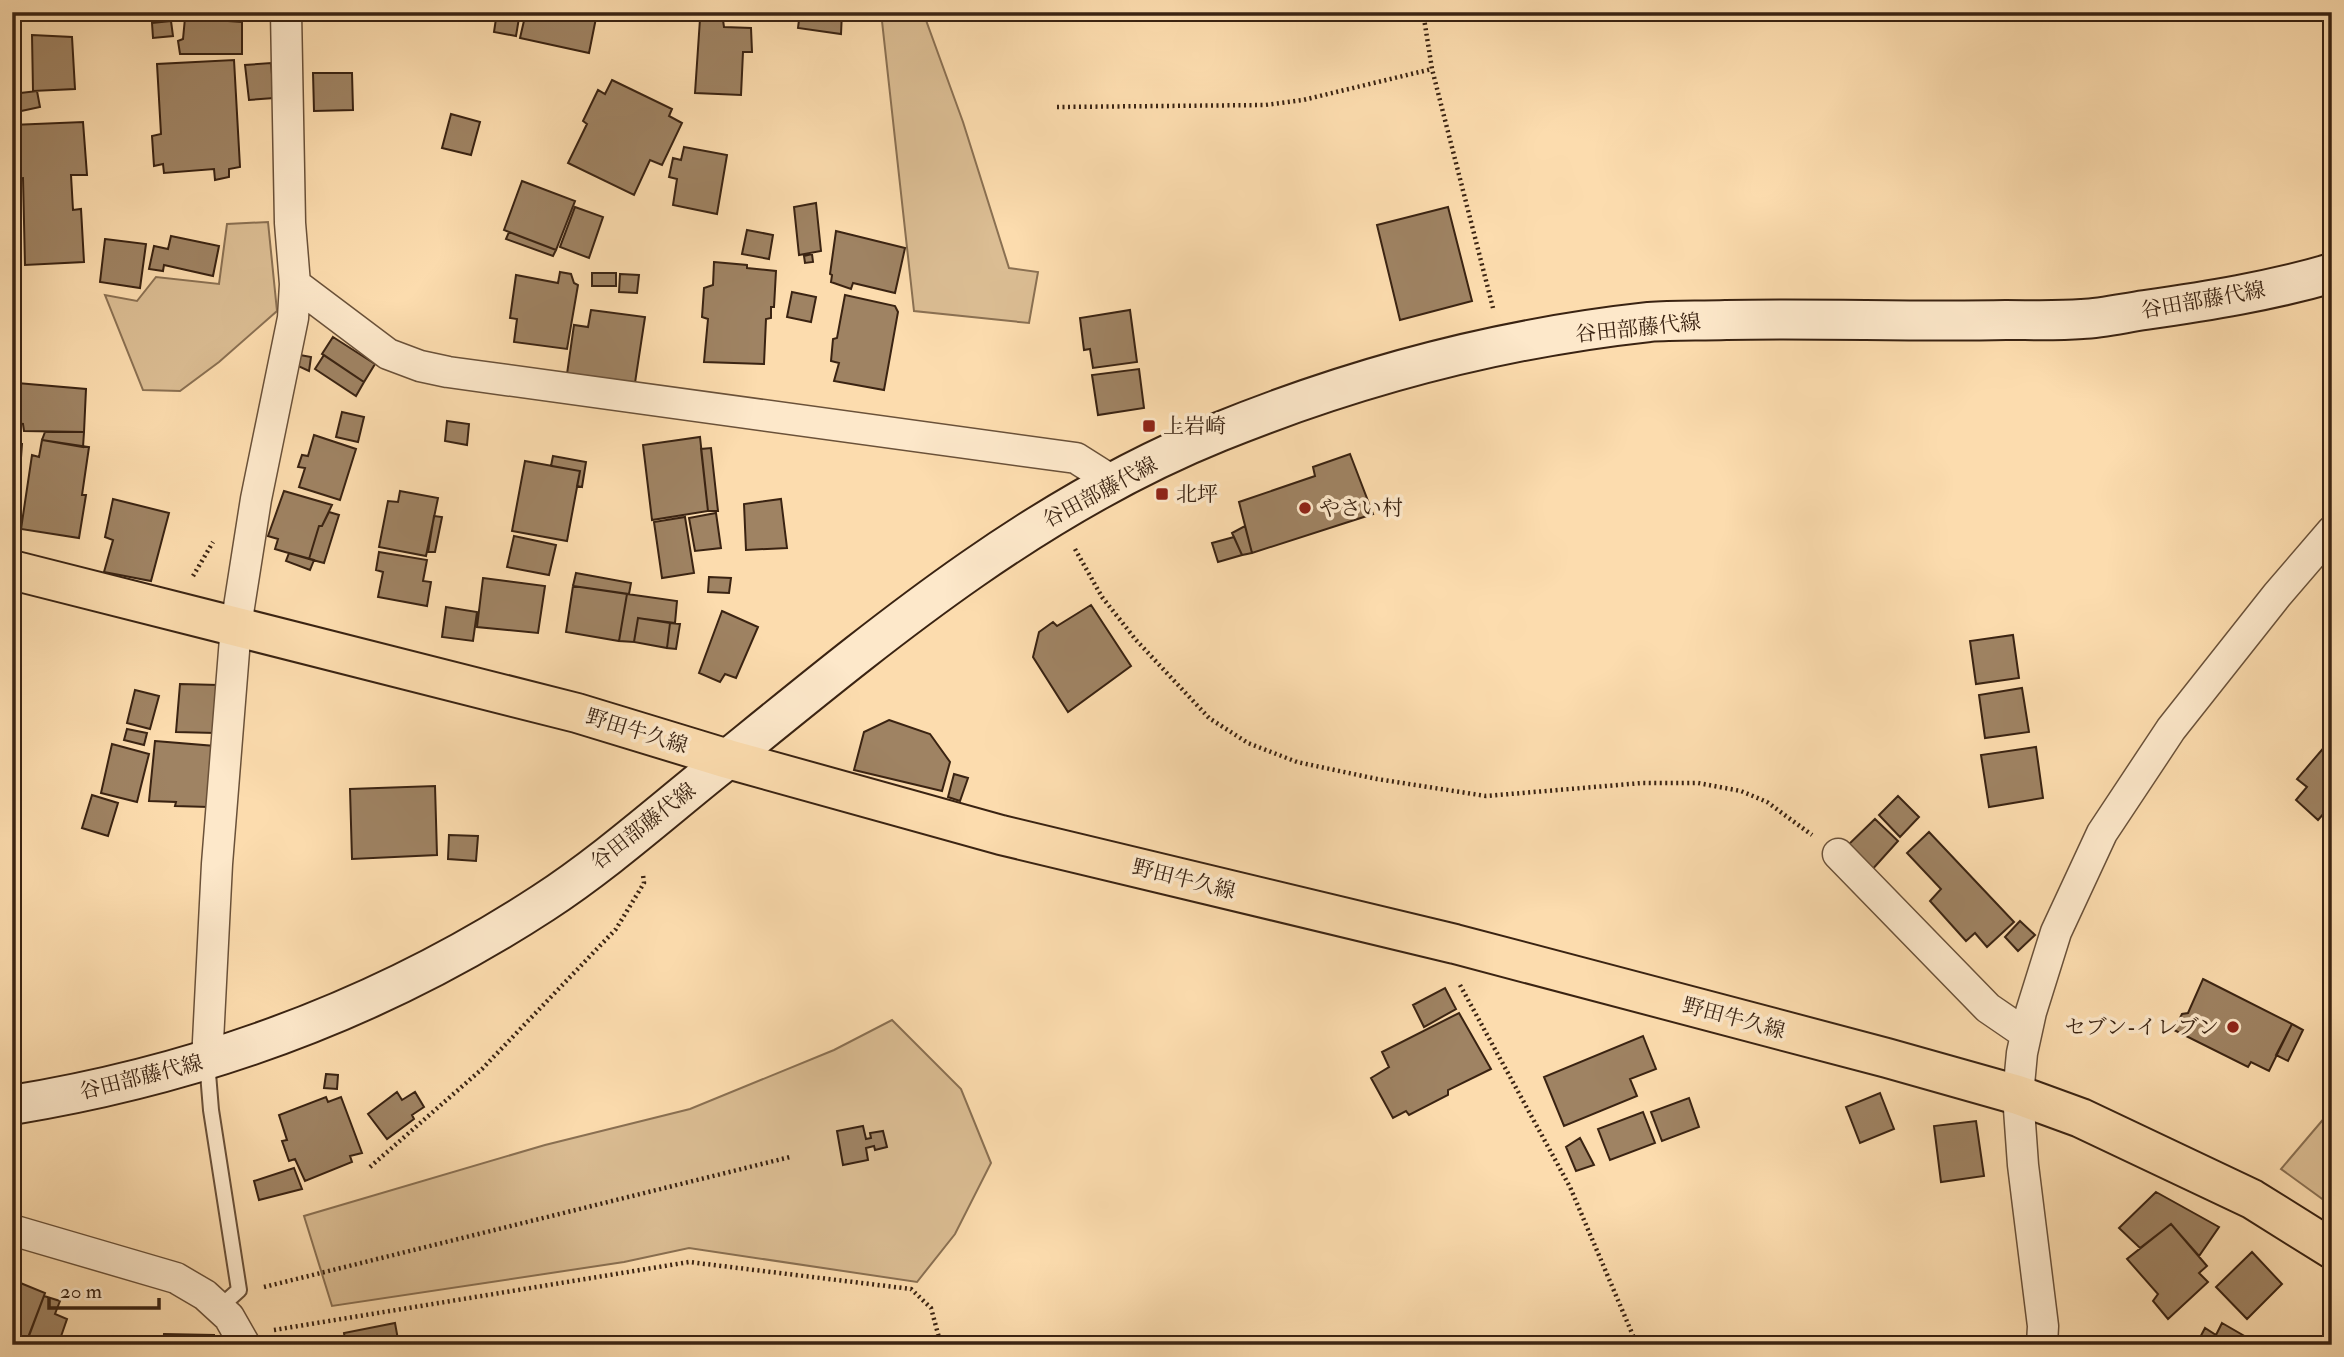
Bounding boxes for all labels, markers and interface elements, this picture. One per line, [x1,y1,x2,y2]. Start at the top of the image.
street label: 谷田部藤代線 [2139,276,2267,325]
street label: 谷田部藤代線 [1574,308,1702,349]
place label: 上岩崎 [1163,413,1226,440]
marker: 上岩崎 [1141,418,1157,434]
street label: 谷田部藤代線 [1038,451,1162,534]
place label: 北坪 [1176,481,1218,508]
marker: 北坪 [1154,486,1170,502]
place label: やさい村 [1319,495,1403,522]
marker: やさい村 [1297,500,1313,516]
street label: 野田牛久線 [583,703,691,760]
street label: 谷田部藤代線 [585,777,701,876]
street label: 野田牛久線 [1130,854,1238,905]
street label: 野田牛久線 [1680,992,1788,1045]
place label: セブン-イレブン [2065,1014,2219,1041]
marker: セブン-イレブン [2225,1019,2241,1035]
street label: 谷田部藤代線 [77,1049,206,1106]
scale bar [49,1266,159,1310]
text: 20 m [60,1278,102,1305]

